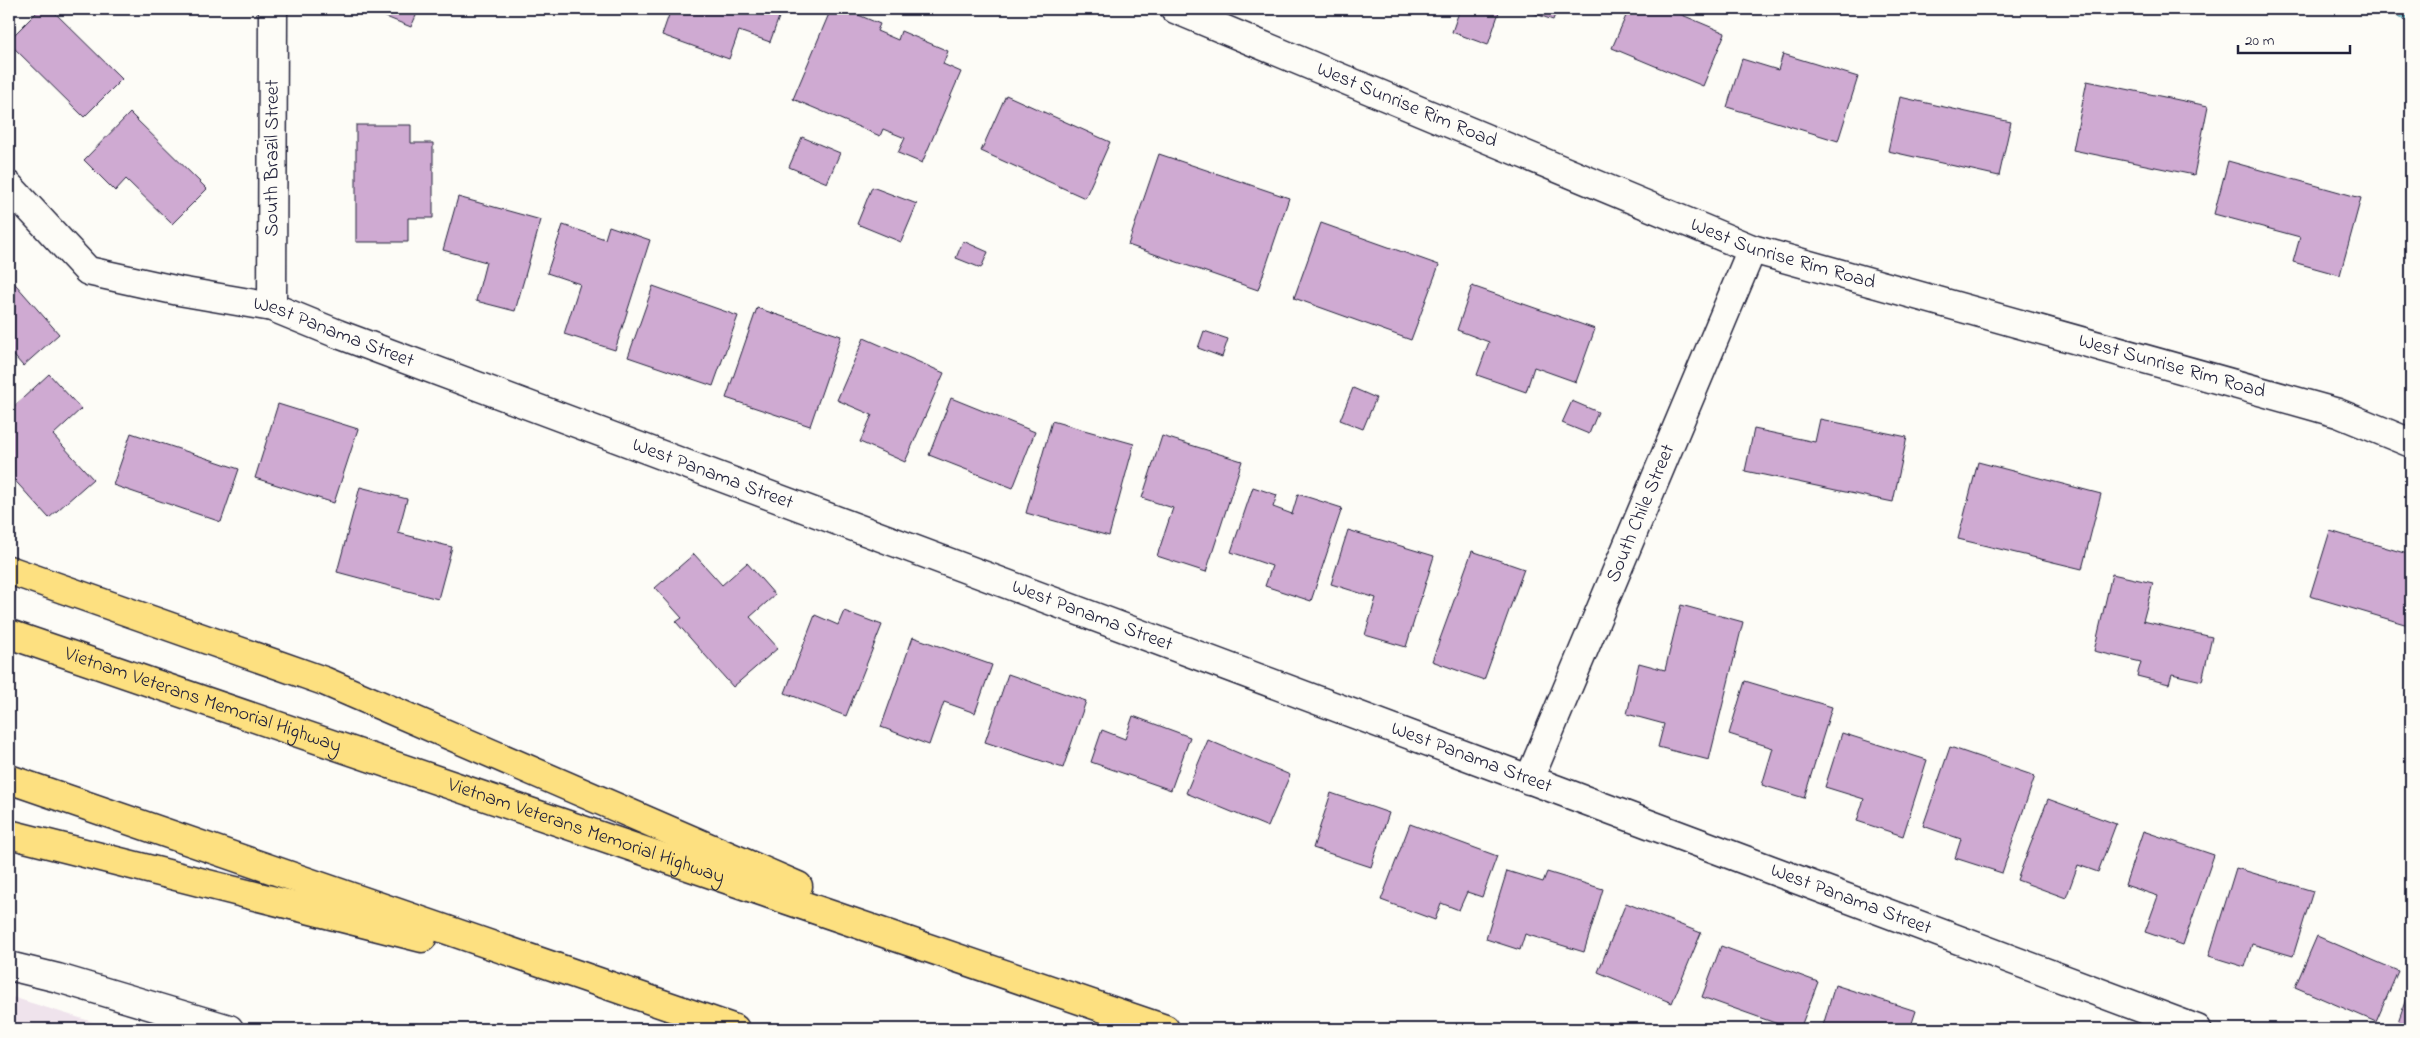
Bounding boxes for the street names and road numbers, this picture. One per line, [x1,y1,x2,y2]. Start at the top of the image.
street label: West Sunrise Rim Road [1312,55,1502,156]
street label: South Brazil Street [258,79,287,237]
street label: West Sunrise Rim Road [1686,210,1879,297]
street label: West Panama Street [251,290,418,376]
street label: West Sunrise Rim Road [2075,327,2269,407]
street label: West Panama Street [628,431,798,518]
street label: South Chile Street [1599,440,1683,587]
street label: West Panama Street [1007,573,1177,659]
street label: Vietnam Veterans Memorial Highway [60,639,345,761]
street label: West Panama Street [1387,714,1556,801]
street label: Vietnam Veterans Memorial Highway [443,770,729,892]
street label: West Panama Street [1766,856,1936,943]

